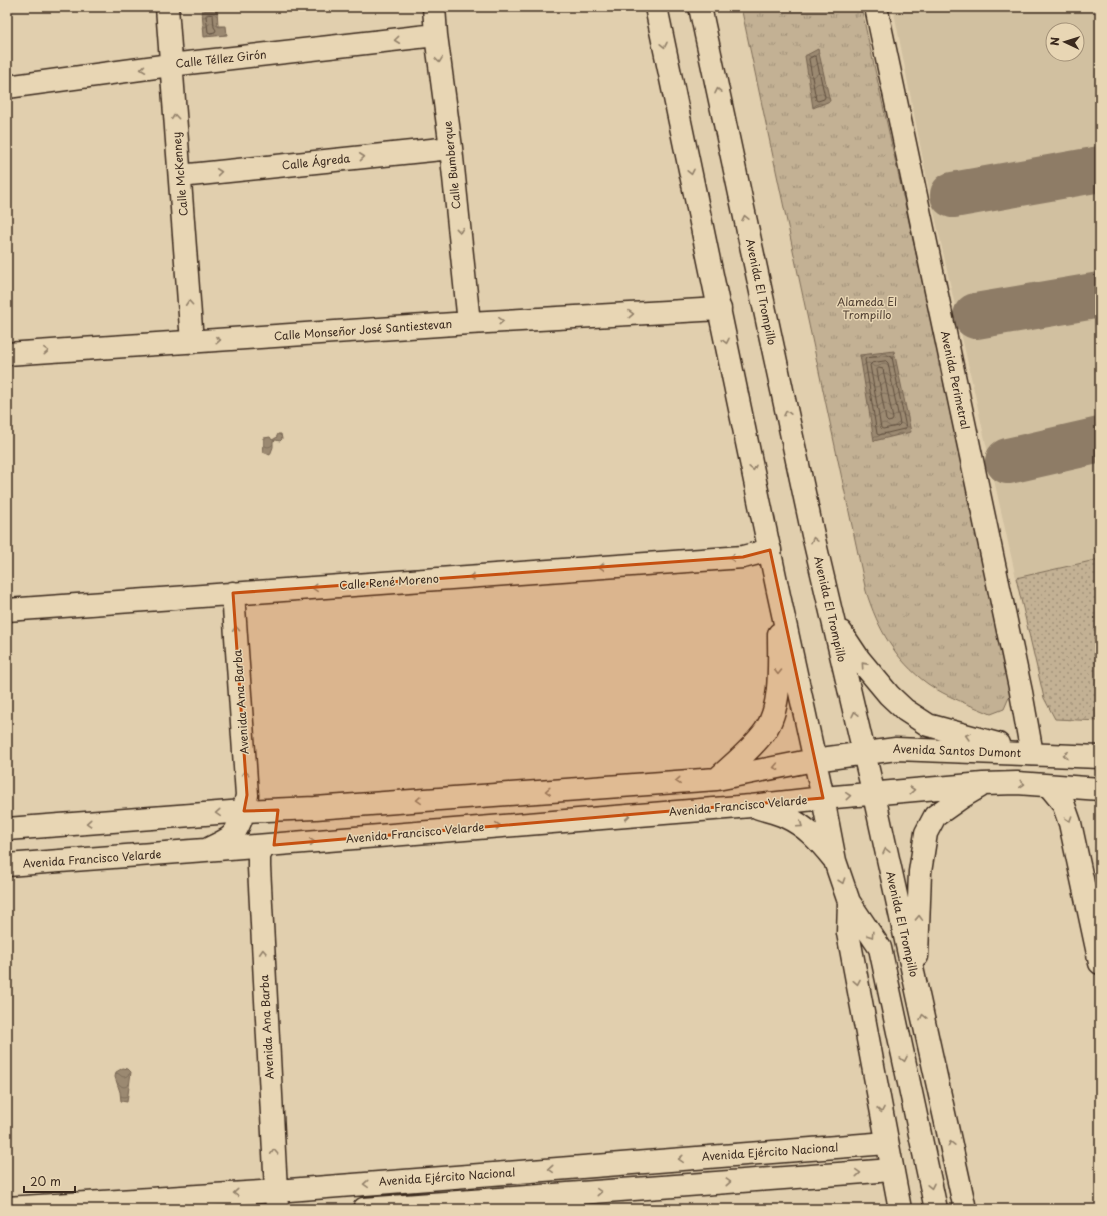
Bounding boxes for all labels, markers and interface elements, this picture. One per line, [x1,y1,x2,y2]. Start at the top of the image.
north arrow [1045,22,1085,62]
one-way arrow [394,35,400,44]
text: N [1046,36,1063,46]
one-way arrow [660,42,668,48]
street label: Calle Téllez Girón [175,45,267,72]
one-way arrow [434,57,443,63]
one-way arrow [140,64,146,73]
one-way arrow [715,87,723,94]
one-way arrow [171,114,180,120]
street label: Calle Bumberque [438,120,465,210]
street label: Calle McKenney [167,131,192,217]
street label: Calle Ágreda [281,149,351,174]
one-way arrow [359,153,365,162]
one-way arrow [216,167,222,176]
one-way arrow [686,169,694,176]
one-way arrow [742,215,750,221]
one-way arrow [455,227,464,233]
street label: Avenida El Trompillo [742,237,781,347]
park label: Alameda El Trompillo [837,293,897,323]
one-way arrow [184,300,193,306]
one-way arrow [628,309,634,318]
street label: Calle Monseñor José Santiestevan [273,315,453,344]
one-way arrow [498,316,504,325]
street label: Avenida Perimetral [937,329,974,431]
one-way arrow [215,335,221,344]
one-way arrow [722,338,730,344]
one-way arrow [43,347,49,356]
one-way arrow [783,410,791,416]
one-way arrow [748,465,756,471]
one-way arrow [810,537,819,544]
one-way arrow [729,554,735,563]
street label: Avenida El Trompillo [810,554,851,664]
one-way arrow [599,563,605,572]
street label: Calle René Moreno [339,570,439,593]
one-way arrow [469,572,475,581]
one-way arrow [312,583,318,592]
one-way arrow [231,626,240,632]
street label: Avenida Ana Barba [228,648,253,755]
one-way arrow [861,662,868,669]
one-way arrow [774,669,782,675]
one-way arrow [852,711,860,717]
one-way arrow [964,732,971,740]
street label: Avenida Santos Dumont [893,740,1022,761]
one-way arrow [1063,751,1069,760]
one-way arrow [773,762,779,771]
one-way arrow [241,769,250,776]
one-way arrow [675,777,681,786]
one-way arrow [1019,779,1025,788]
one-way arrow [545,786,551,795]
one-way arrow [909,786,915,795]
street label: Avenida Francisco Velarde [668,791,808,820]
one-way arrow [845,791,851,800]
one-way arrow [416,796,422,805]
one-way arrow [215,809,221,818]
one-way arrow [624,811,630,820]
one-way arrow [1064,816,1072,823]
one-way arrow [86,818,92,827]
street label: Avenida Francisco Velarde [345,818,485,847]
one-way arrow [795,820,802,827]
one-way arrow [495,822,501,831]
one-way arrow [309,837,315,846]
street label: Avenida Francisco Velarde [22,845,162,872]
one-way arrow [882,848,891,855]
street label: Avenida El Trompillo [882,869,923,979]
one-way arrow [837,878,846,885]
one-way arrow [914,915,923,921]
one-way arrow [866,930,873,937]
one-way arrow [259,949,267,955]
street label: Avenida Ana Barba [255,973,278,1080]
one-way arrow [852,979,860,985]
one-way arrow [920,1013,928,1020]
one-way arrow [899,1056,907,1062]
one-way arrow [876,1107,885,1113]
street label: Avenida Ejército Nacional [701,1138,839,1165]
one-way arrow [947,1140,956,1147]
one-way arrow [270,1149,278,1155]
one-way arrow [678,1155,684,1164]
street label: Avenida Ejército Nacional [378,1163,516,1190]
one-way arrow [548,1165,554,1174]
scale bar [24,1168,75,1194]
one-way arrow [855,1168,861,1177]
text: 20 m [30,1172,61,1190]
one-way arrow [725,1178,731,1187]
one-way arrow [363,1179,369,1188]
one-way arrow [927,1183,935,1189]
one-way arrow [596,1187,602,1196]
one-way arrow [233,1189,239,1198]

